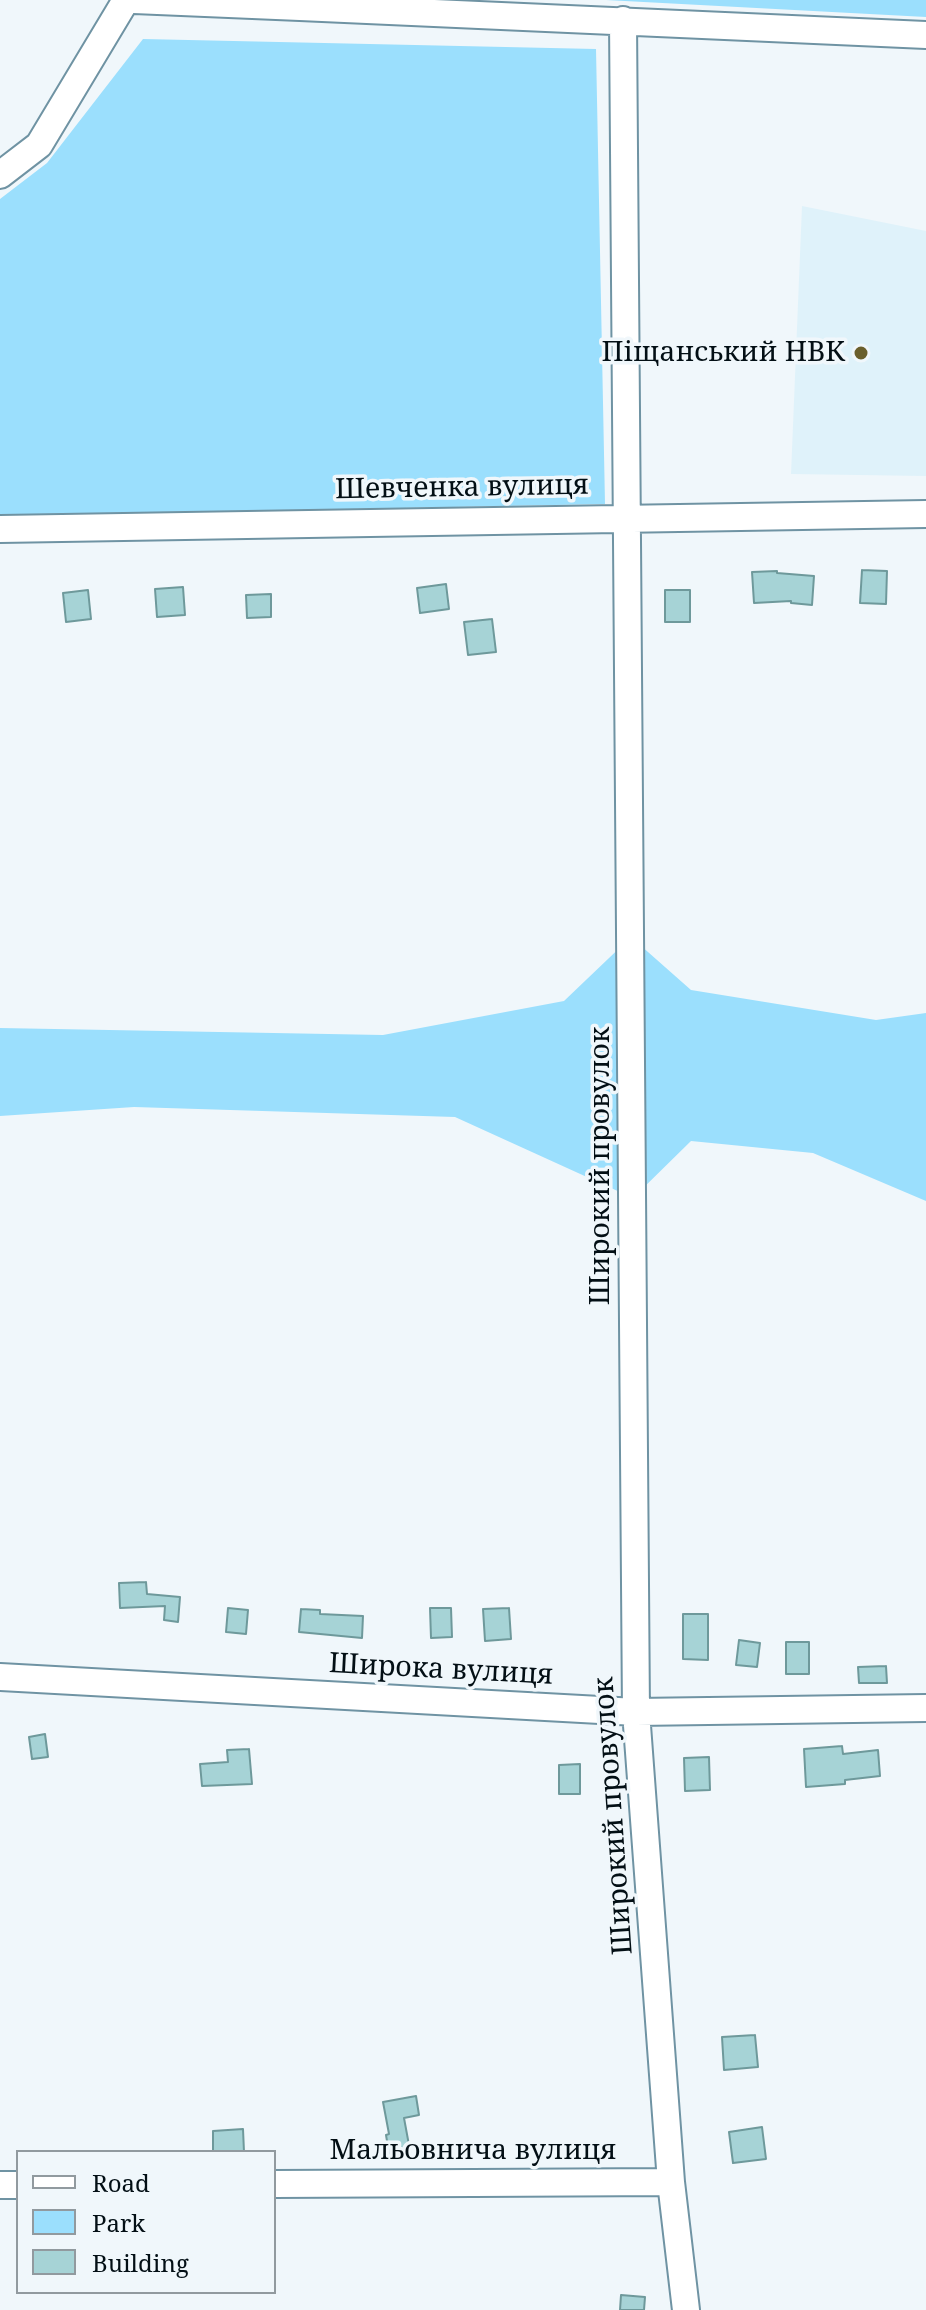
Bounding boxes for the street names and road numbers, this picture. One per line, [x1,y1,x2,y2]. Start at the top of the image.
street label: Шевченка вулиця [335,469,589,507]
street label: Широкий провулок [584,1027,618,1305]
street label: Широка вулиця [328,1647,554,1693]
street label: Широкий провулок [588,1676,640,1956]
street label: Мальовнича вулиця [329,2134,617,2168]

